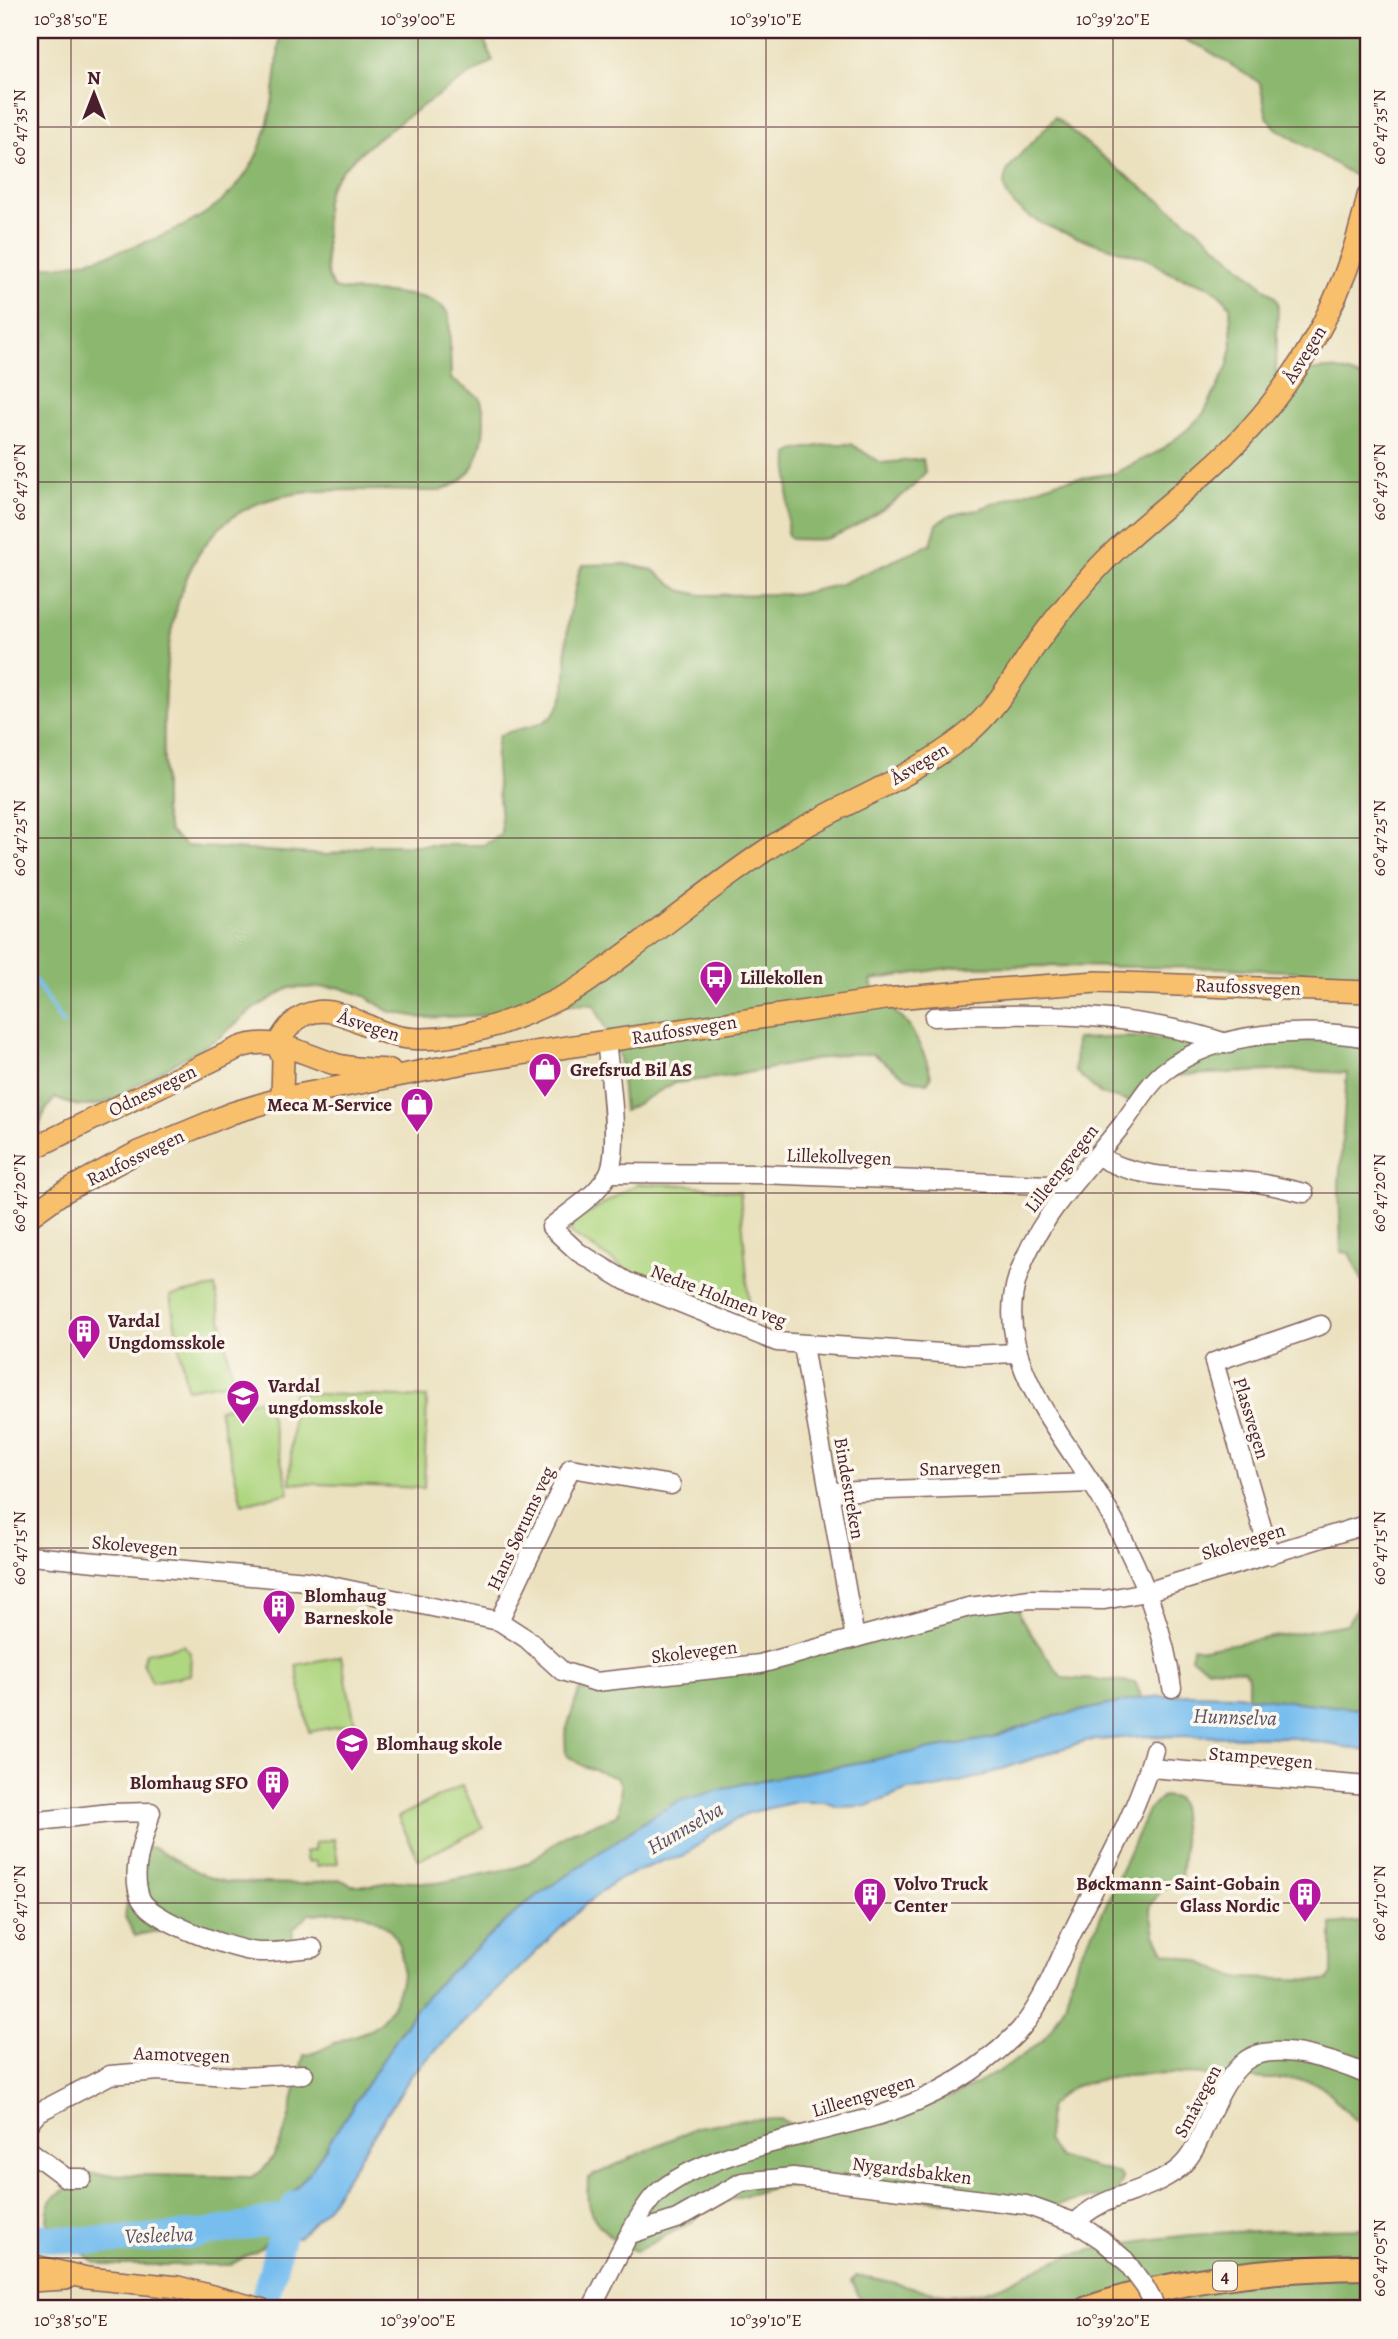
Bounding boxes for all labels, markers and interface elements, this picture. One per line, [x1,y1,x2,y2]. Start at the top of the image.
text: 10°38'50"E [34,7,108,31]
text: 10°39'00"E [380,7,456,31]
text: 10°39'10"E [730,7,802,31]
text: 10°39'20"E [1076,7,1150,31]
north arrow [60,60,130,130]
text: N [87,65,101,91]
text: 60°47'35"N [7,89,31,165]
text: 60°47'35"N [1367,89,1391,165]
street label: Åsvegen [1276,321,1333,389]
text: 60°47'30"N [7,443,31,521]
text: 60°47'30"N [1367,443,1391,521]
street label: Åsvegen [885,736,953,792]
text: 60°47'25"N [7,800,31,876]
text: 60°47'25"N [1367,800,1391,876]
bus stop icon: Lillekollen [697,958,735,1007]
place label: Lillekollen [740,965,823,991]
street label: Raufossvegen [1195,972,1301,1002]
street label: Åsvegen [333,1003,403,1048]
street label: Raufossvegen [630,1009,739,1051]
shop icon: Grefsrud Bil AS [526,1050,564,1099]
place label: Grefsrud Bil AS [570,1057,692,1083]
street label: Odnesvegen [104,1058,201,1123]
shop icon: Meca M-Service [398,1085,436,1134]
place label: Meca M-Service [267,1092,392,1118]
street label: Lilleengvegen [1019,1119,1105,1218]
street label: Raufossvegen [82,1123,189,1193]
street label: Lillekollvegen [786,1142,892,1172]
text: 60°47'20"N [7,1154,31,1232]
text: 60°47'20"N [1367,1154,1391,1232]
street label: Nedre Holmen veg [647,1258,791,1334]
place label: Vardal Ungdomsskole [107,1308,225,1356]
building icon: Vardal Ungdomsskole [65,1312,103,1361]
place label: Vardal ungdomsskole [267,1373,383,1421]
street label: Plassvegen [1226,1374,1276,1462]
school or university icon: Vardal ungdomsskole [224,1377,262,1426]
street label: Bindestreken [827,1435,871,1541]
street label: Snarvegen [919,1454,1001,1482]
street label: Hans Sørums veg [481,1462,561,1595]
text: 60°47'15"N [7,1511,31,1585]
text: 60°47'15"N [1367,1511,1391,1585]
street label: Skolevegen [1198,1517,1288,1567]
street label: Skolevegen [91,1529,179,1563]
place label: Blomhaug Barneskole [304,1583,393,1631]
building icon: Blomhaug Barneskole [260,1587,298,1636]
street label: Skolevegen [650,1634,739,1670]
water label: Hunnselva [1193,1702,1278,1732]
school or university icon: Blomhaug skole [333,1724,371,1773]
place label: Blomhaug skole [376,1731,503,1757]
street label: Stampevegen [1208,1740,1314,1775]
building icon: Blomhaug SFO [254,1763,292,1812]
place label: Blomhaug SFO [130,1770,248,1796]
water label: Hunnselva [642,1795,729,1861]
text: 60°47'10"N [7,1865,31,1941]
text: 60°47'10"N [1367,1865,1391,1941]
place label: Volvo Truck Center [893,1871,988,1919]
place label: Bøckmann - Saint-Gobain Glass Nordic [1076,1871,1280,1919]
building icon: Volvo Truck Center [851,1875,889,1924]
building icon: Bøckmann - Saint-Gobain Glass Nordic [1286,1875,1324,1924]
street label: Aamotvegen [132,2040,231,2070]
street label: Småvegen [1168,2060,1228,2142]
street label: Lilleengvegen [809,2068,918,2124]
street label: Nygardsbakken [851,2151,973,2191]
text: 60°47'05"N [1367,2219,1391,2297]
water label: Vesleelva [124,2220,194,2250]
road number: 4 [1213,2262,1237,2290]
text: 10°38'50"E [34,2308,108,2332]
text: 10°39'00"E [380,2308,456,2332]
text: 10°39'10"E [730,2308,802,2332]
text: 10°39'20"E [1076,2308,1150,2332]

